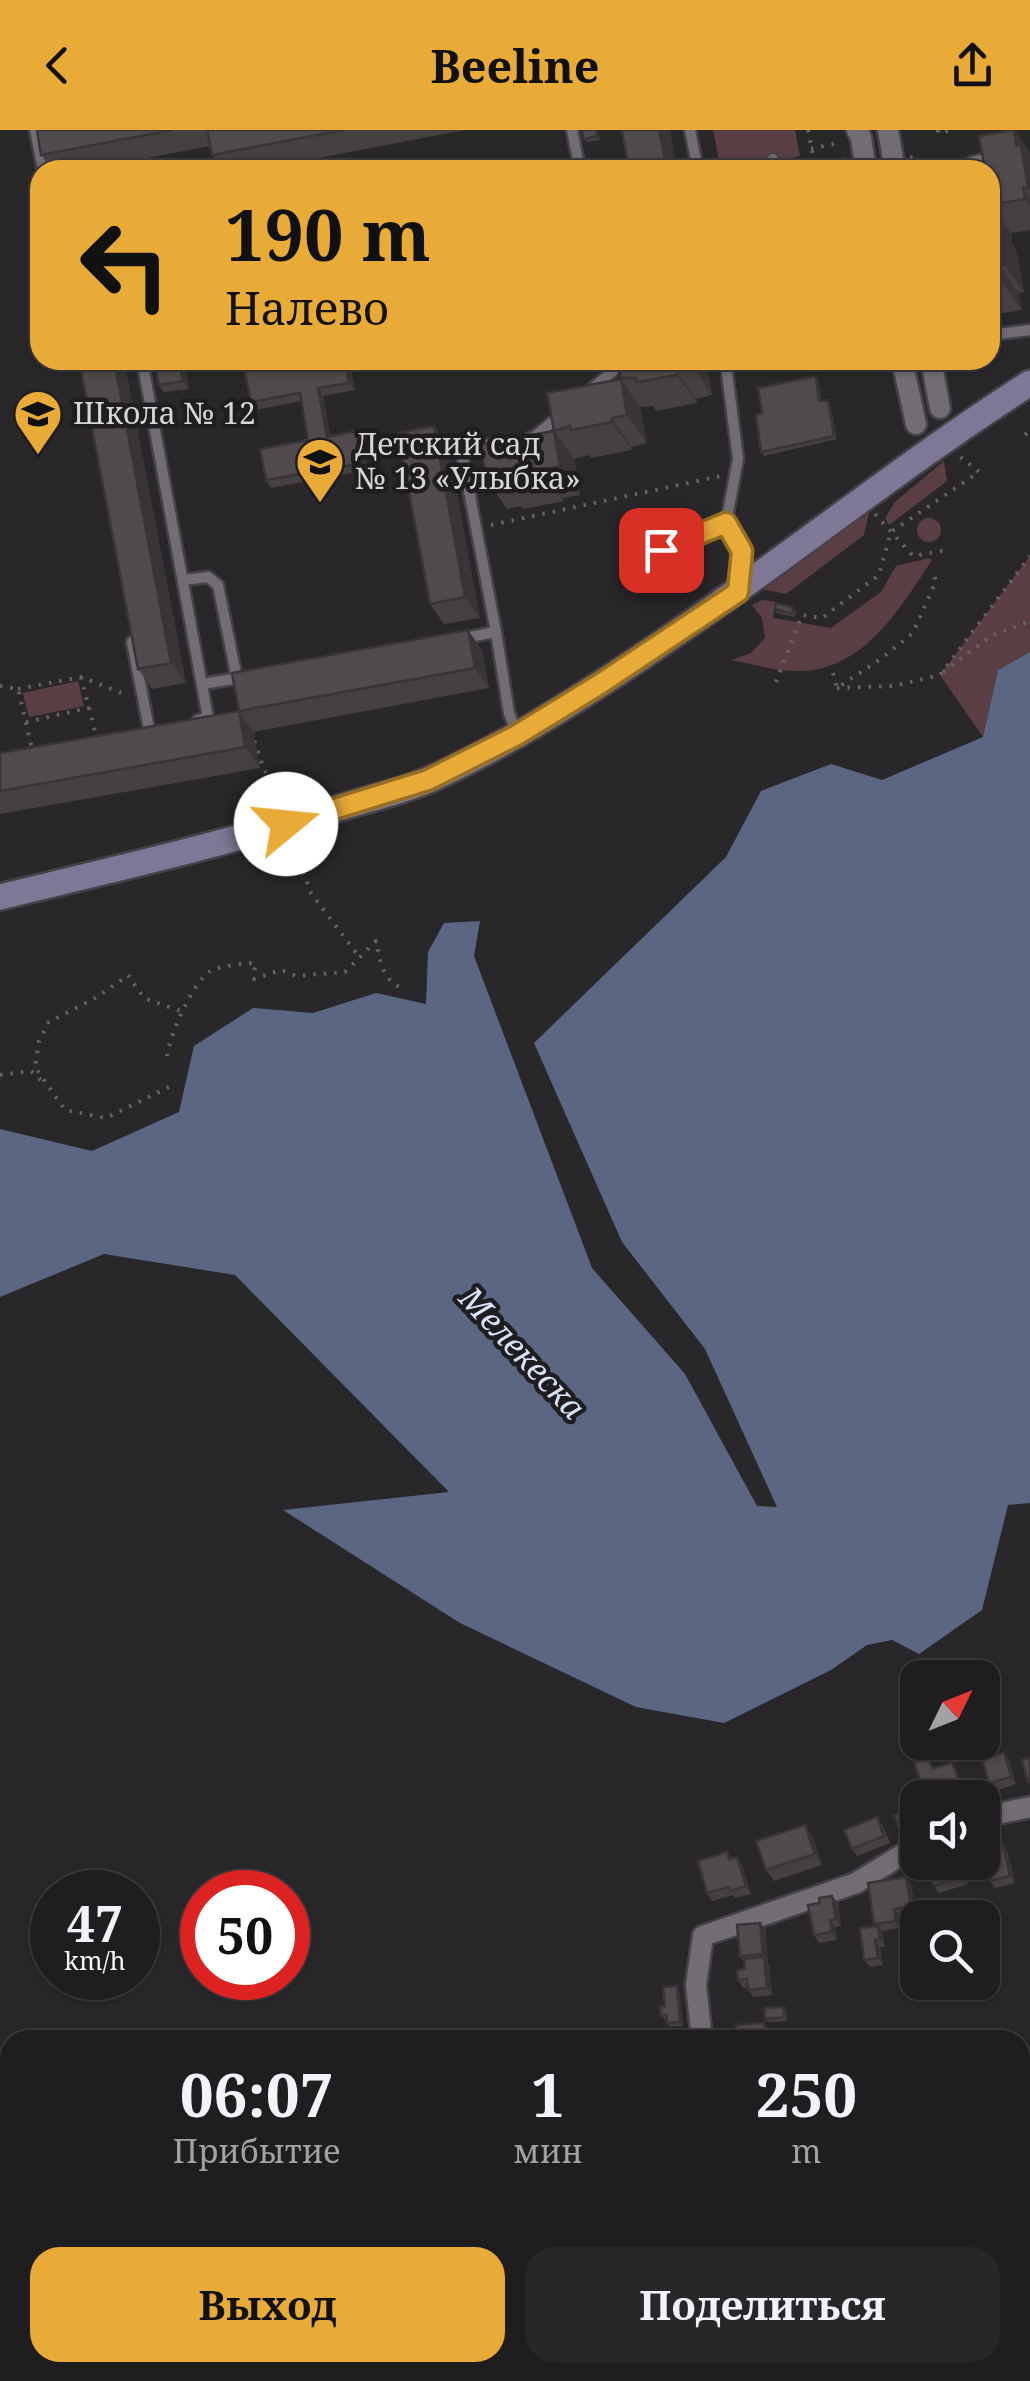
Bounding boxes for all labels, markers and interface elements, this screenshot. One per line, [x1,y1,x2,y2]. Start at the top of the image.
text: Beeline [430,35,600,96]
icon: back [30,38,85,93]
icon: share [945,38,1000,93]
text: 190 m [225,186,431,282]
icon: left [60,200,190,330]
text: Налево [225,277,389,338]
school or university icon: Школа № 12 [12,388,64,456]
place label: Школа № 12 [73,392,256,433]
place label: Детский сад № 13 «Улыбка» [355,423,581,498]
school or university icon: Детский сад № 13 «Улыбка» [294,436,346,504]
pin [619,508,704,593]
icon: arrive [634,523,689,578]
position arrow [234,772,338,876]
water label: Мелекеска [450,1276,595,1427]
north arrow [900,1660,1000,1760]
map controls [900,1660,1000,2000]
button: sound [900,1780,1000,1880]
speed limit sign: 50 [180,1870,310,2000]
text: 47 [67,1889,123,1957]
button: search [900,1900,1000,2000]
text: km/h [64,1943,126,1977]
text: 06:07 [180,2053,334,2135]
text: 1 [531,2053,565,2135]
text: 250 [756,2053,857,2135]
text: Прибытие [173,2129,341,2172]
text: мин [513,2129,583,2172]
text: m [791,2129,821,2172]
button: Выход [30,2247,505,2362]
button: Поделиться [525,2247,1000,2362]

